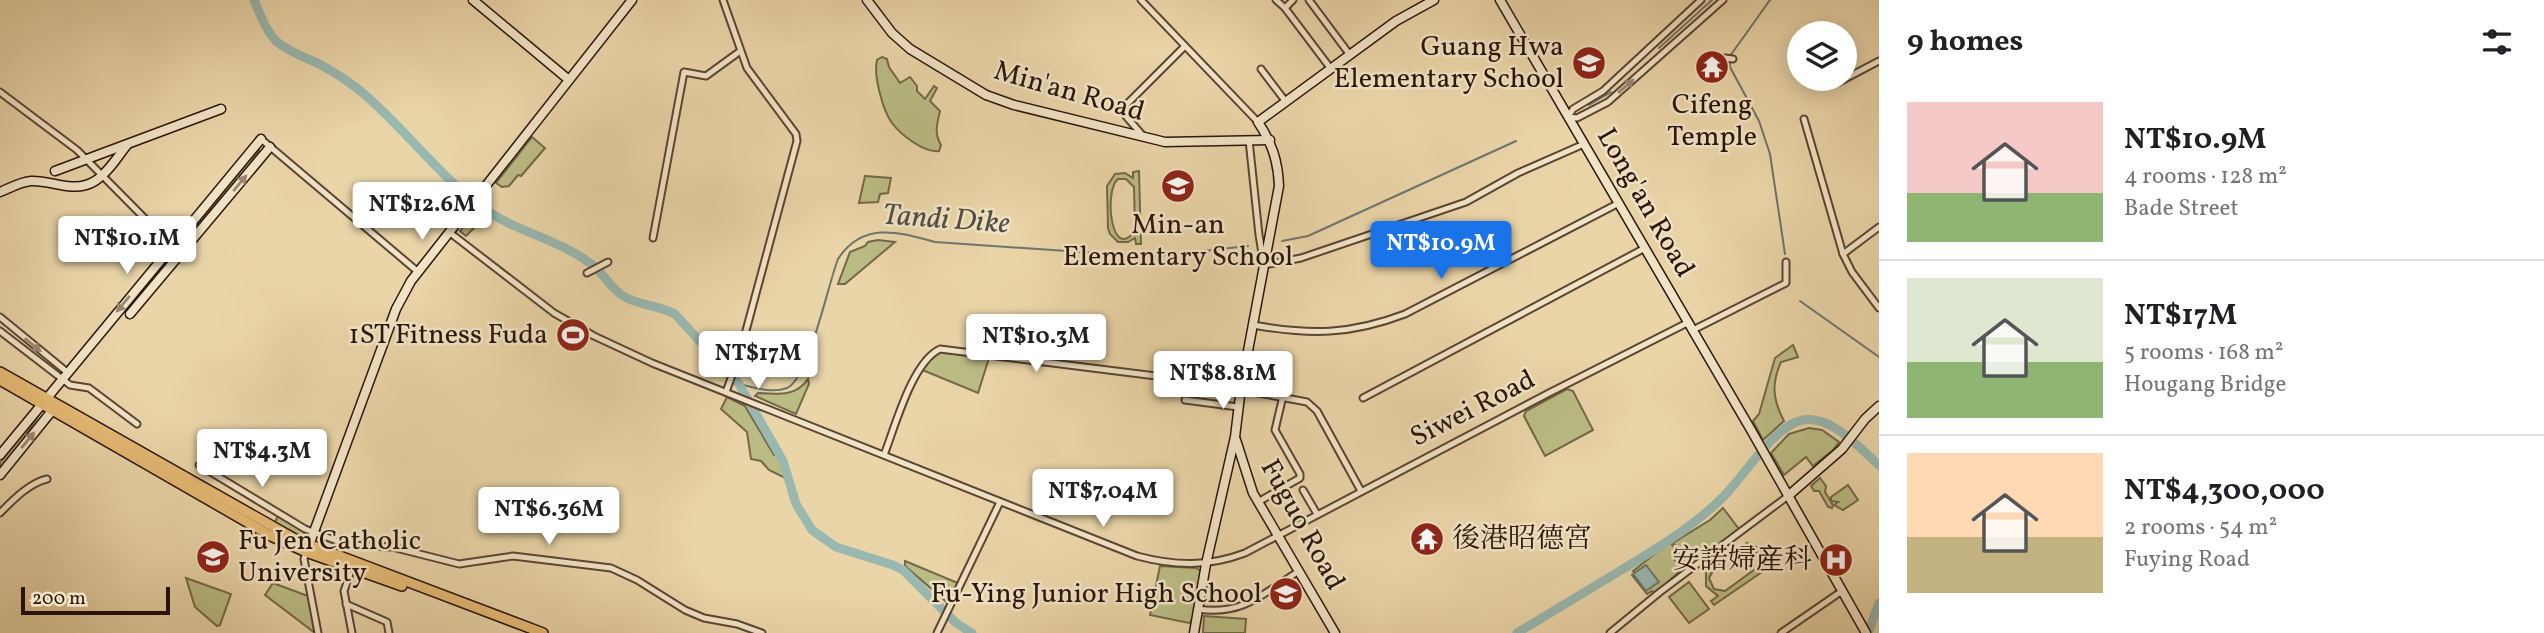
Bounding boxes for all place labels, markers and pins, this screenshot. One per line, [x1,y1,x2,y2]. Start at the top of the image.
place label: Guang Hwa Elementary School [1334,28,1564,99]
school or university icon: Guang Hwa Elementary School [1570,44,1608,82]
temple icon: Cifeng Temple [1693,48,1731,86]
place label: Cifeng Temple [1667,86,1757,157]
school or university icon: Min-an Elementary School [1159,167,1197,205]
pin: NT$12.6M [350,182,494,242]
place label: Min-an Elementary School [1063,206,1293,277]
pin: NT$10.1M [55,216,199,276]
pin: NT$10.9M [1369,222,1513,281]
pin: NT$10.3M [964,314,1108,374]
place label: 1ST Fitness Fuda [349,316,548,355]
sports icon: 1ST Fitness Fuda [554,316,592,354]
pin: NT$17M [701,332,815,391]
pin: NT$8.81M [1151,352,1295,411]
pin: NT$4.3M [197,430,327,489]
pin: NT$7.04M [1031,470,1175,529]
pin: NT$6.36M [477,488,621,547]
temple icon: 後港昭德宮 [1408,520,1446,558]
place label: 後港昭德宮 [1452,520,1592,559]
place label: Fu Jen Catholic University [238,522,421,593]
school or university icon: Fu Jen Catholic University [194,538,232,576]
place label: 安諾婦産科 [1672,541,1812,580]
hospital icon: 安諾婦産科 [1817,541,1855,579]
place label: Fu-Ying Junior High School [931,575,1262,614]
school or university icon: Fu-Ying Junior High School [1267,575,1305,613]

